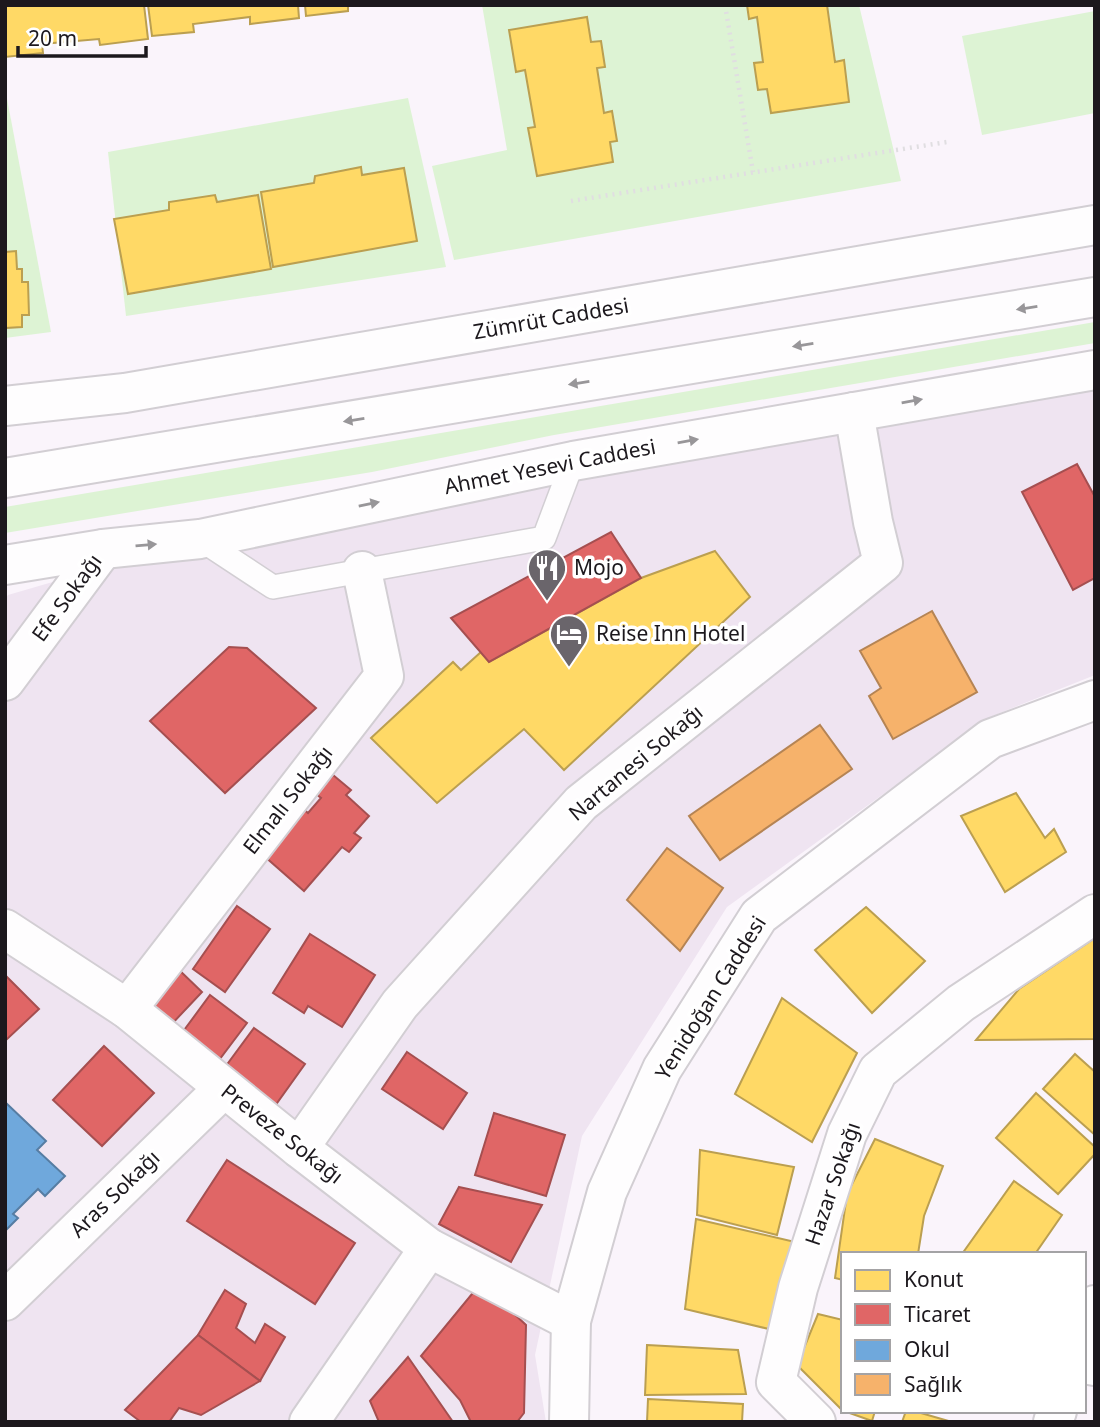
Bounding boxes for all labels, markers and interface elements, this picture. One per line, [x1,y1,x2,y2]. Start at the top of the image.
scale bar [18,14,145,58]
text: 20 m [28,24,77,52]
street label: Zümrüt Caddesi [471,291,631,345]
one-way arrow [1016,303,1038,314]
one-way arrow [792,340,814,351]
one-way arrow [568,378,590,389]
one-way arrow [901,396,923,407]
one-way arrow [343,415,365,426]
street label: Ahmet Yesevi Caddesi [442,432,658,500]
one-way arrow [677,435,699,446]
one-way arrow [358,498,380,509]
one-way arrow [135,539,157,550]
restaurant icon: Mojo [526,547,568,602]
street label: Efe Sokağı [25,548,107,647]
place label: Mojo [574,553,624,581]
hotel icon: Reise Inn Hotel [548,613,590,668]
place label: Reise Inn Hotel [596,619,745,647]
street label: Nartanesi Sokağı [562,698,708,827]
street label: Elmalı Sokağı [236,739,338,859]
street label: Yenidoğan Caddesi [648,910,772,1085]
street label: Preveze Sokağı [216,1077,349,1190]
street label: Hazar Sokağı [798,1118,866,1249]
street label: Aras Sokağı [63,1143,165,1243]
legend [841,1252,1086,1413]
text: Konut [904,1265,964,1293]
text: Ticaret [904,1300,971,1328]
text: Okul [904,1335,950,1363]
text: Sağlık [904,1370,963,1398]

